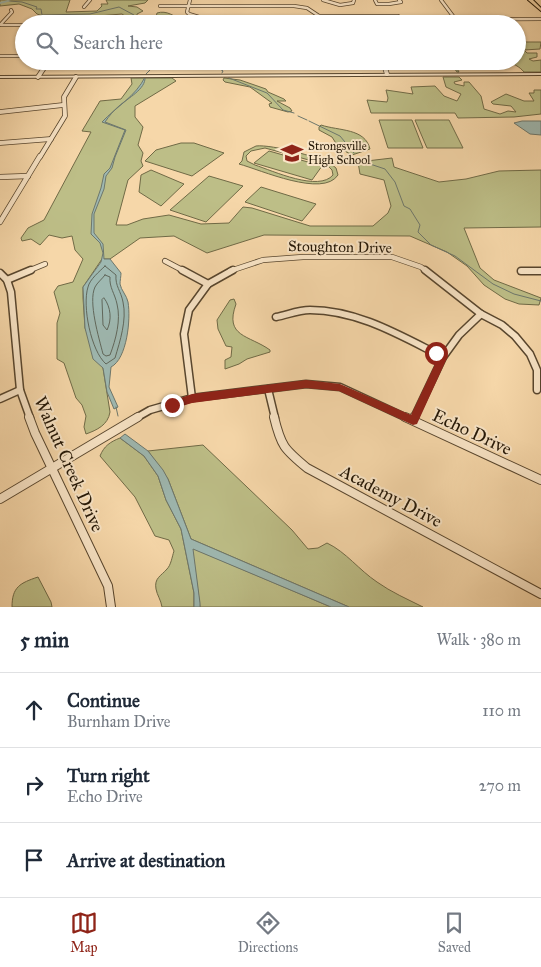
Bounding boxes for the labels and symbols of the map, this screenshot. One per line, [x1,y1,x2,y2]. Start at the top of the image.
place label: Strongsville High School [308,139,371,168]
school or university icon: Strongsville High School [279,140,305,166]
street label: Stoughton Drive [288,237,392,257]
route start [425,342,448,365]
street label: Walnut Creek Drive [29,393,109,535]
route end [161,394,184,417]
street label: Echo Drive [429,404,515,460]
street label: Academy Drive [335,459,446,532]

